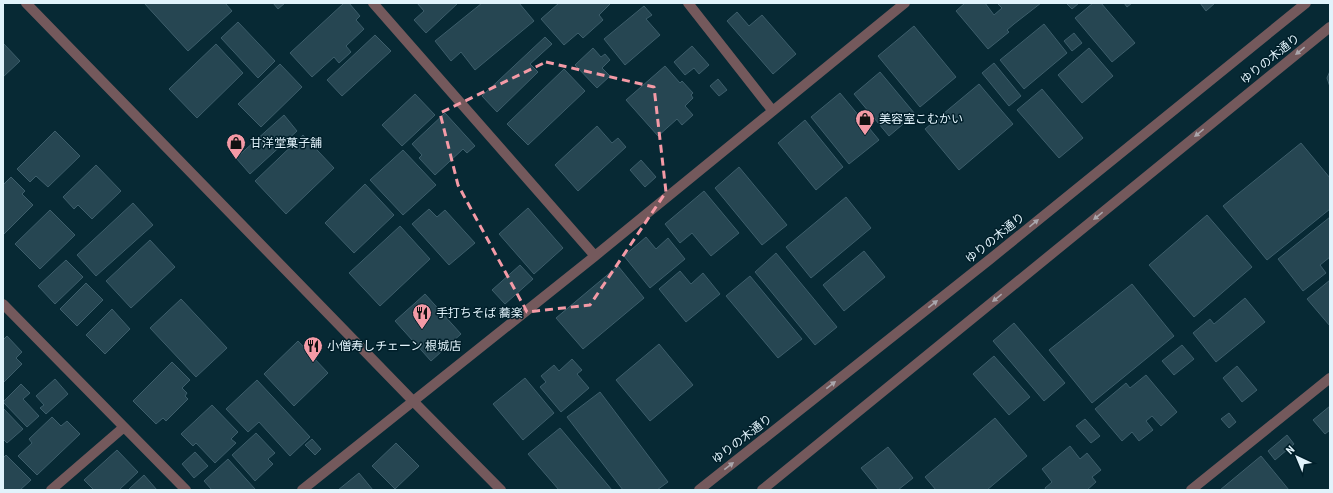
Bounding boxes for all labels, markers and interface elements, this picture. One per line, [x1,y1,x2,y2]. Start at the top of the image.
street label: ゆりの木通り [1238,31,1302,87]
one-way arrow [1294,47,1305,56]
shop icon: 美容室こむかい [854,108,876,136]
place label: 美容室こむかい [879,112,963,126]
one-way arrow [1194,129,1204,138]
shop icon: 甘洋堂菓子舗 [225,132,247,160]
place label: 甘洋堂菓子舗 [250,136,322,150]
street label: ゆりの木通り [963,210,1027,266]
one-way arrow [1093,211,1104,220]
one-way arrow [1029,219,1040,227]
one-way arrow [992,293,1003,302]
one-way arrow [927,300,938,309]
restaurant icon: 手打ちそば 蕎楽 [411,302,433,330]
place label: 手打ちそば 蕎楽 [436,306,523,320]
restaurant icon: 小僧寿しチェーン 根城店 [302,335,324,363]
place label: 小僧寿しチェーン 根城店 [327,339,461,353]
one-way arrow [825,381,836,389]
street label: ゆりの木通り [709,411,775,467]
north arrow [1277,437,1317,477]
text: N [1283,443,1298,457]
one-way arrow [724,461,735,470]

